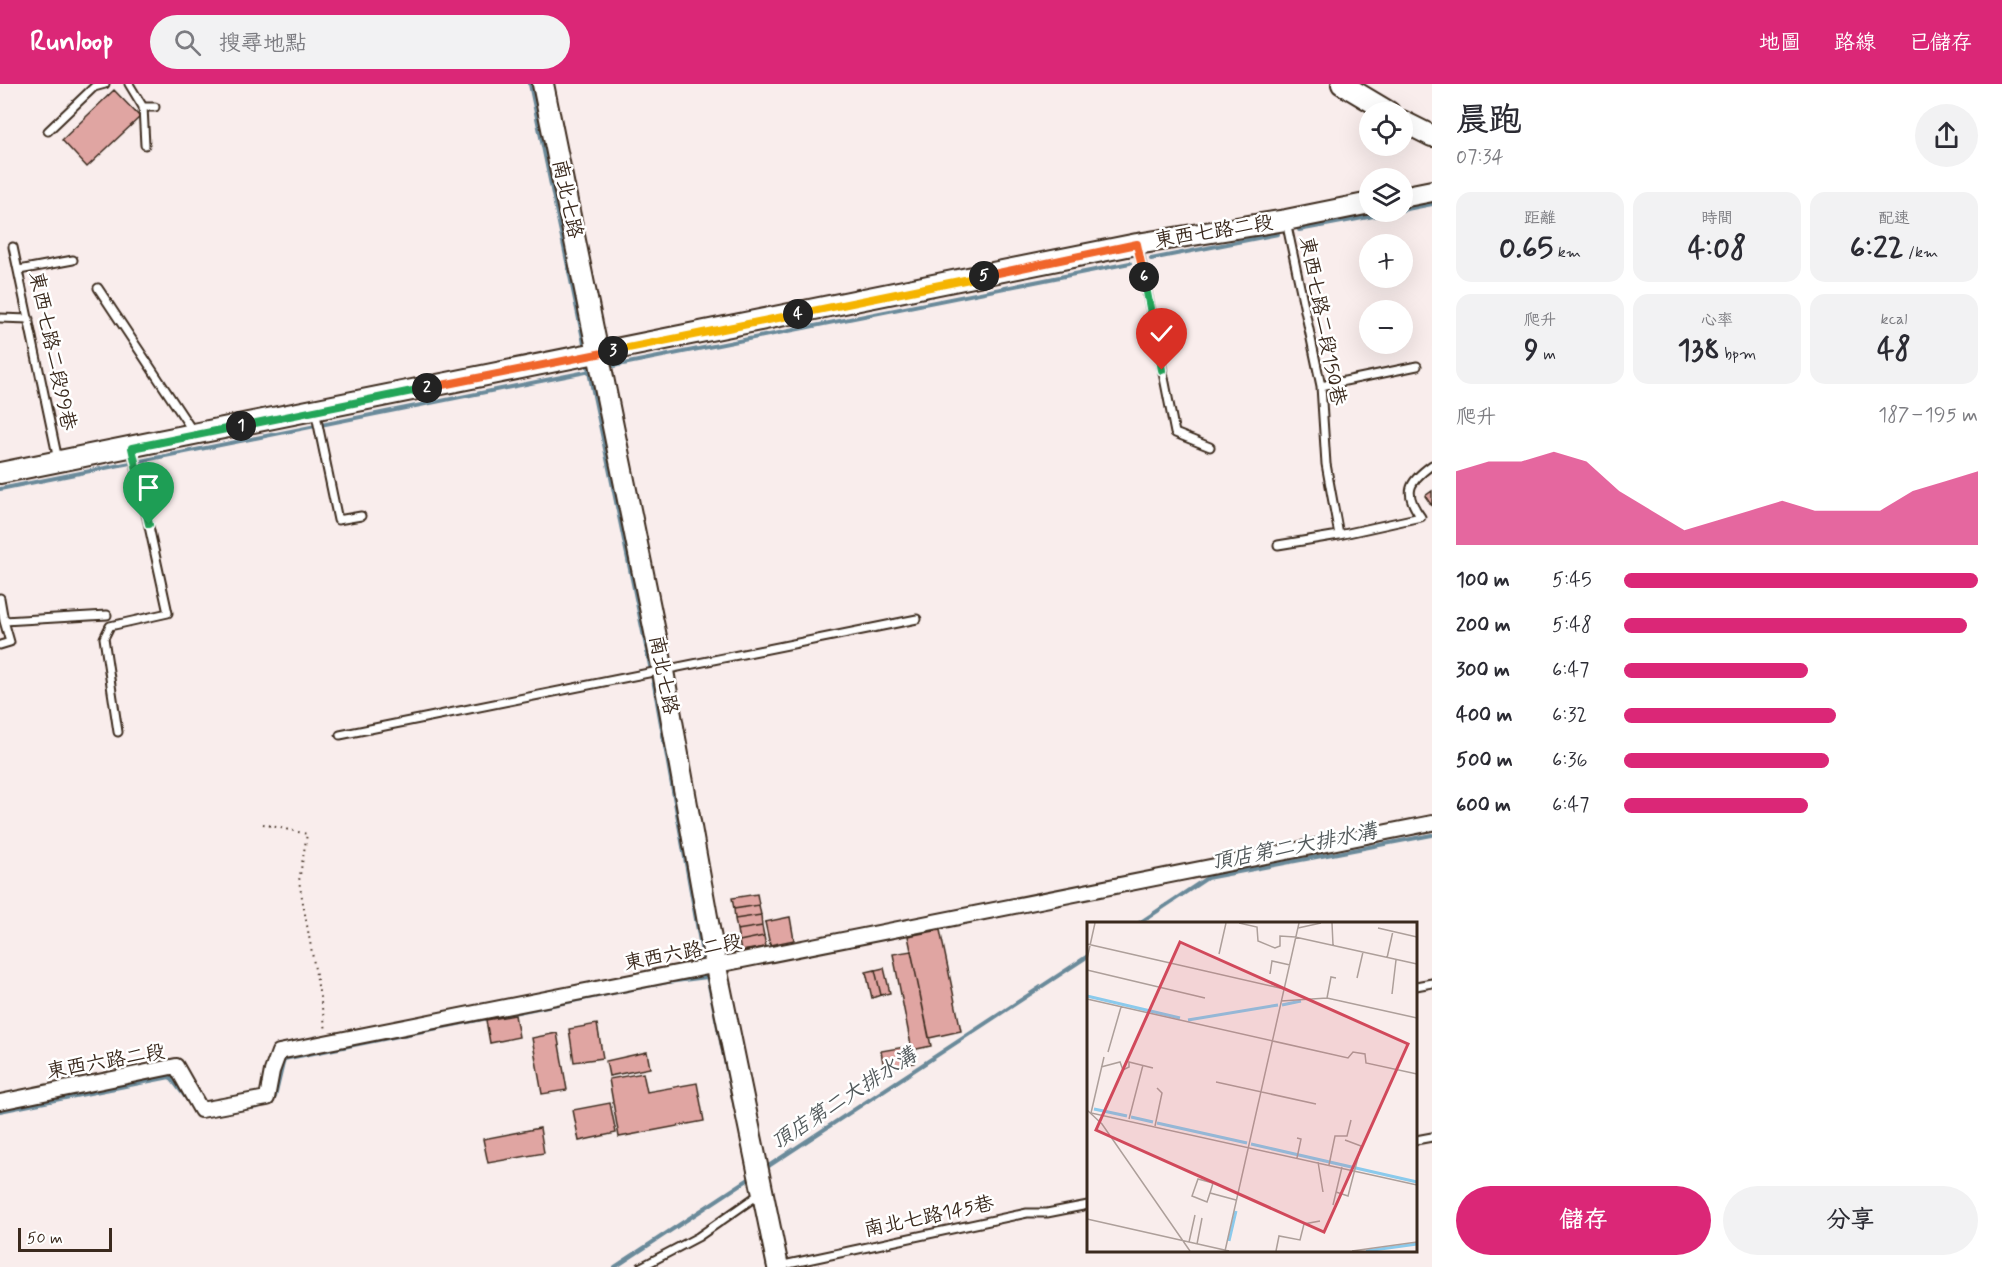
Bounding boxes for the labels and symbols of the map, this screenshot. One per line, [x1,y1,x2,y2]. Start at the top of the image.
street label: 南北七路 [545,157,589,242]
street label: 東西七路二段 [1153,209,1275,255]
street label: 東西七路二段150巷 [1292,234,1352,409]
pin: 5 [969,261,999,291]
pin: 6 [1129,262,1159,292]
street label: 東西七路二段99巷 [22,269,82,434]
pin: 4 [783,299,813,329]
pin [1136,308,1187,370]
pin: 3 [598,336,628,366]
pin: 2 [412,373,442,403]
pin: 1 [226,411,256,441]
pin [123,462,174,524]
street label: 南北七路 [642,633,684,718]
water label: 頂店第二大排水溝 [1209,817,1381,877]
inset map [1087,922,1417,1252]
street label: 東西六路二段 [622,928,744,978]
street label: 東西六路二段 [45,1038,167,1086]
water label: 頂店第二大排水溝 [766,1040,924,1156]
street label: 南北七路145巷 [862,1190,997,1244]
scale bar [18,1225,112,1252]

